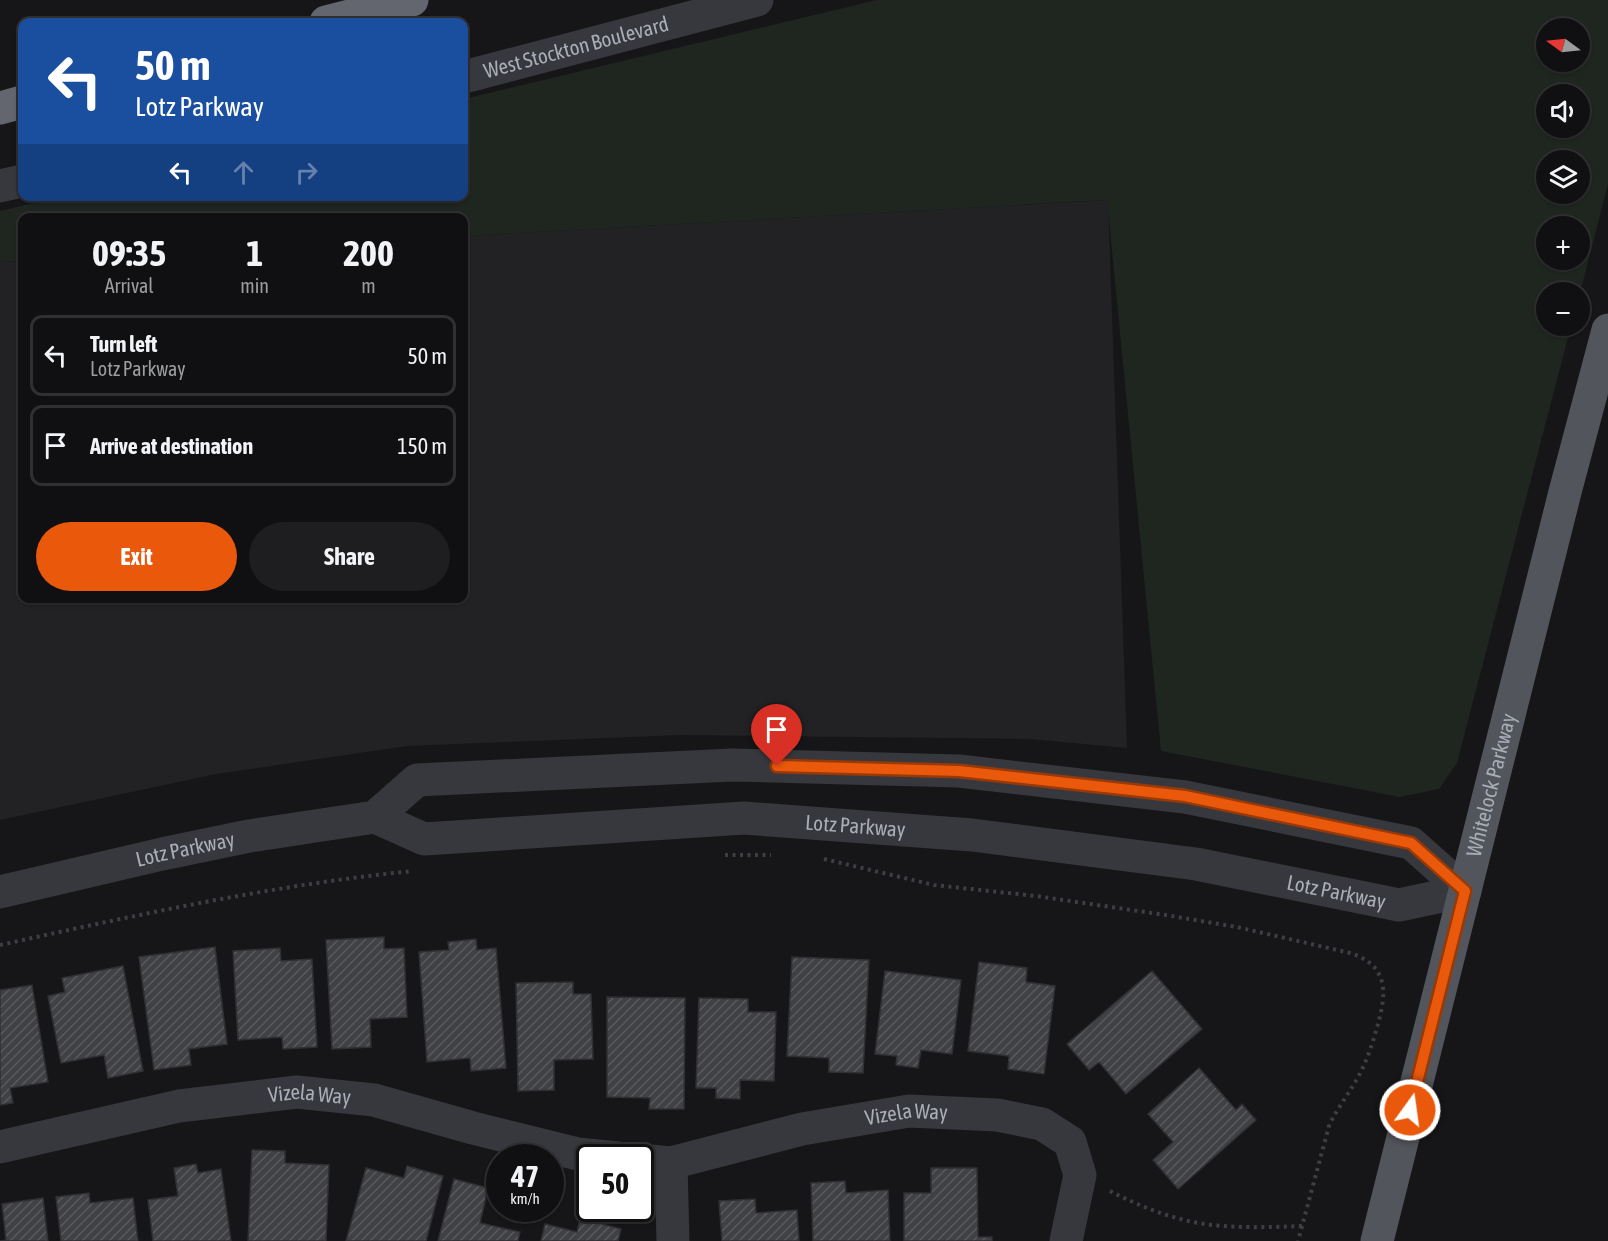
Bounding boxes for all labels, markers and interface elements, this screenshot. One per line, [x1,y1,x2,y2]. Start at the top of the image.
street label: West Stockton Boulevard [481,11,671,82]
north arrow [1536,18,1590,72]
map controls [1536,18,1590,336]
text: 50 m [135,41,210,89]
icon: left [36,42,114,120]
button: sound [1536,84,1590,138]
text: Lotz Parkway [135,91,264,122]
button: layers [1536,150,1590,204]
icon: left [164,156,197,189]
icon: ahead [227,156,260,189]
icon: right [290,156,323,189]
button: + [1536,216,1590,270]
text: 09:35 [92,232,166,274]
text: 1 [246,232,263,274]
text: 200 [343,232,394,274]
text: Arrival [105,274,154,297]
text: min [240,274,269,297]
text: m [361,274,376,297]
button: − [1536,282,1590,336]
text: Turn left [90,331,157,357]
icon: left [39,339,72,372]
text: 50 m [407,343,447,369]
text: Lotz Parkway [90,357,186,380]
icon: arrive [39,429,72,462]
text: Arrive at destination [90,433,253,459]
text: 150 m [397,433,447,459]
button: Exit [36,522,237,591]
button: Share [249,522,450,591]
pin [751,704,802,766]
street label: Whitelock Parkway [1461,711,1520,859]
icon: arrive [760,713,793,746]
street label: Lotz Parkway [804,810,907,841]
street label: Lotz Parkway [133,826,237,871]
street label: Lotz Parkway [1285,870,1388,913]
position arrow [1378,1078,1442,1142]
street label: Vizela Way [267,1079,353,1109]
street label: Vizela Way [863,1098,949,1129]
speed limit sign: 50 [576,1144,654,1222]
text: 47 [511,1159,539,1193]
text: km/h [510,1190,540,1207]

